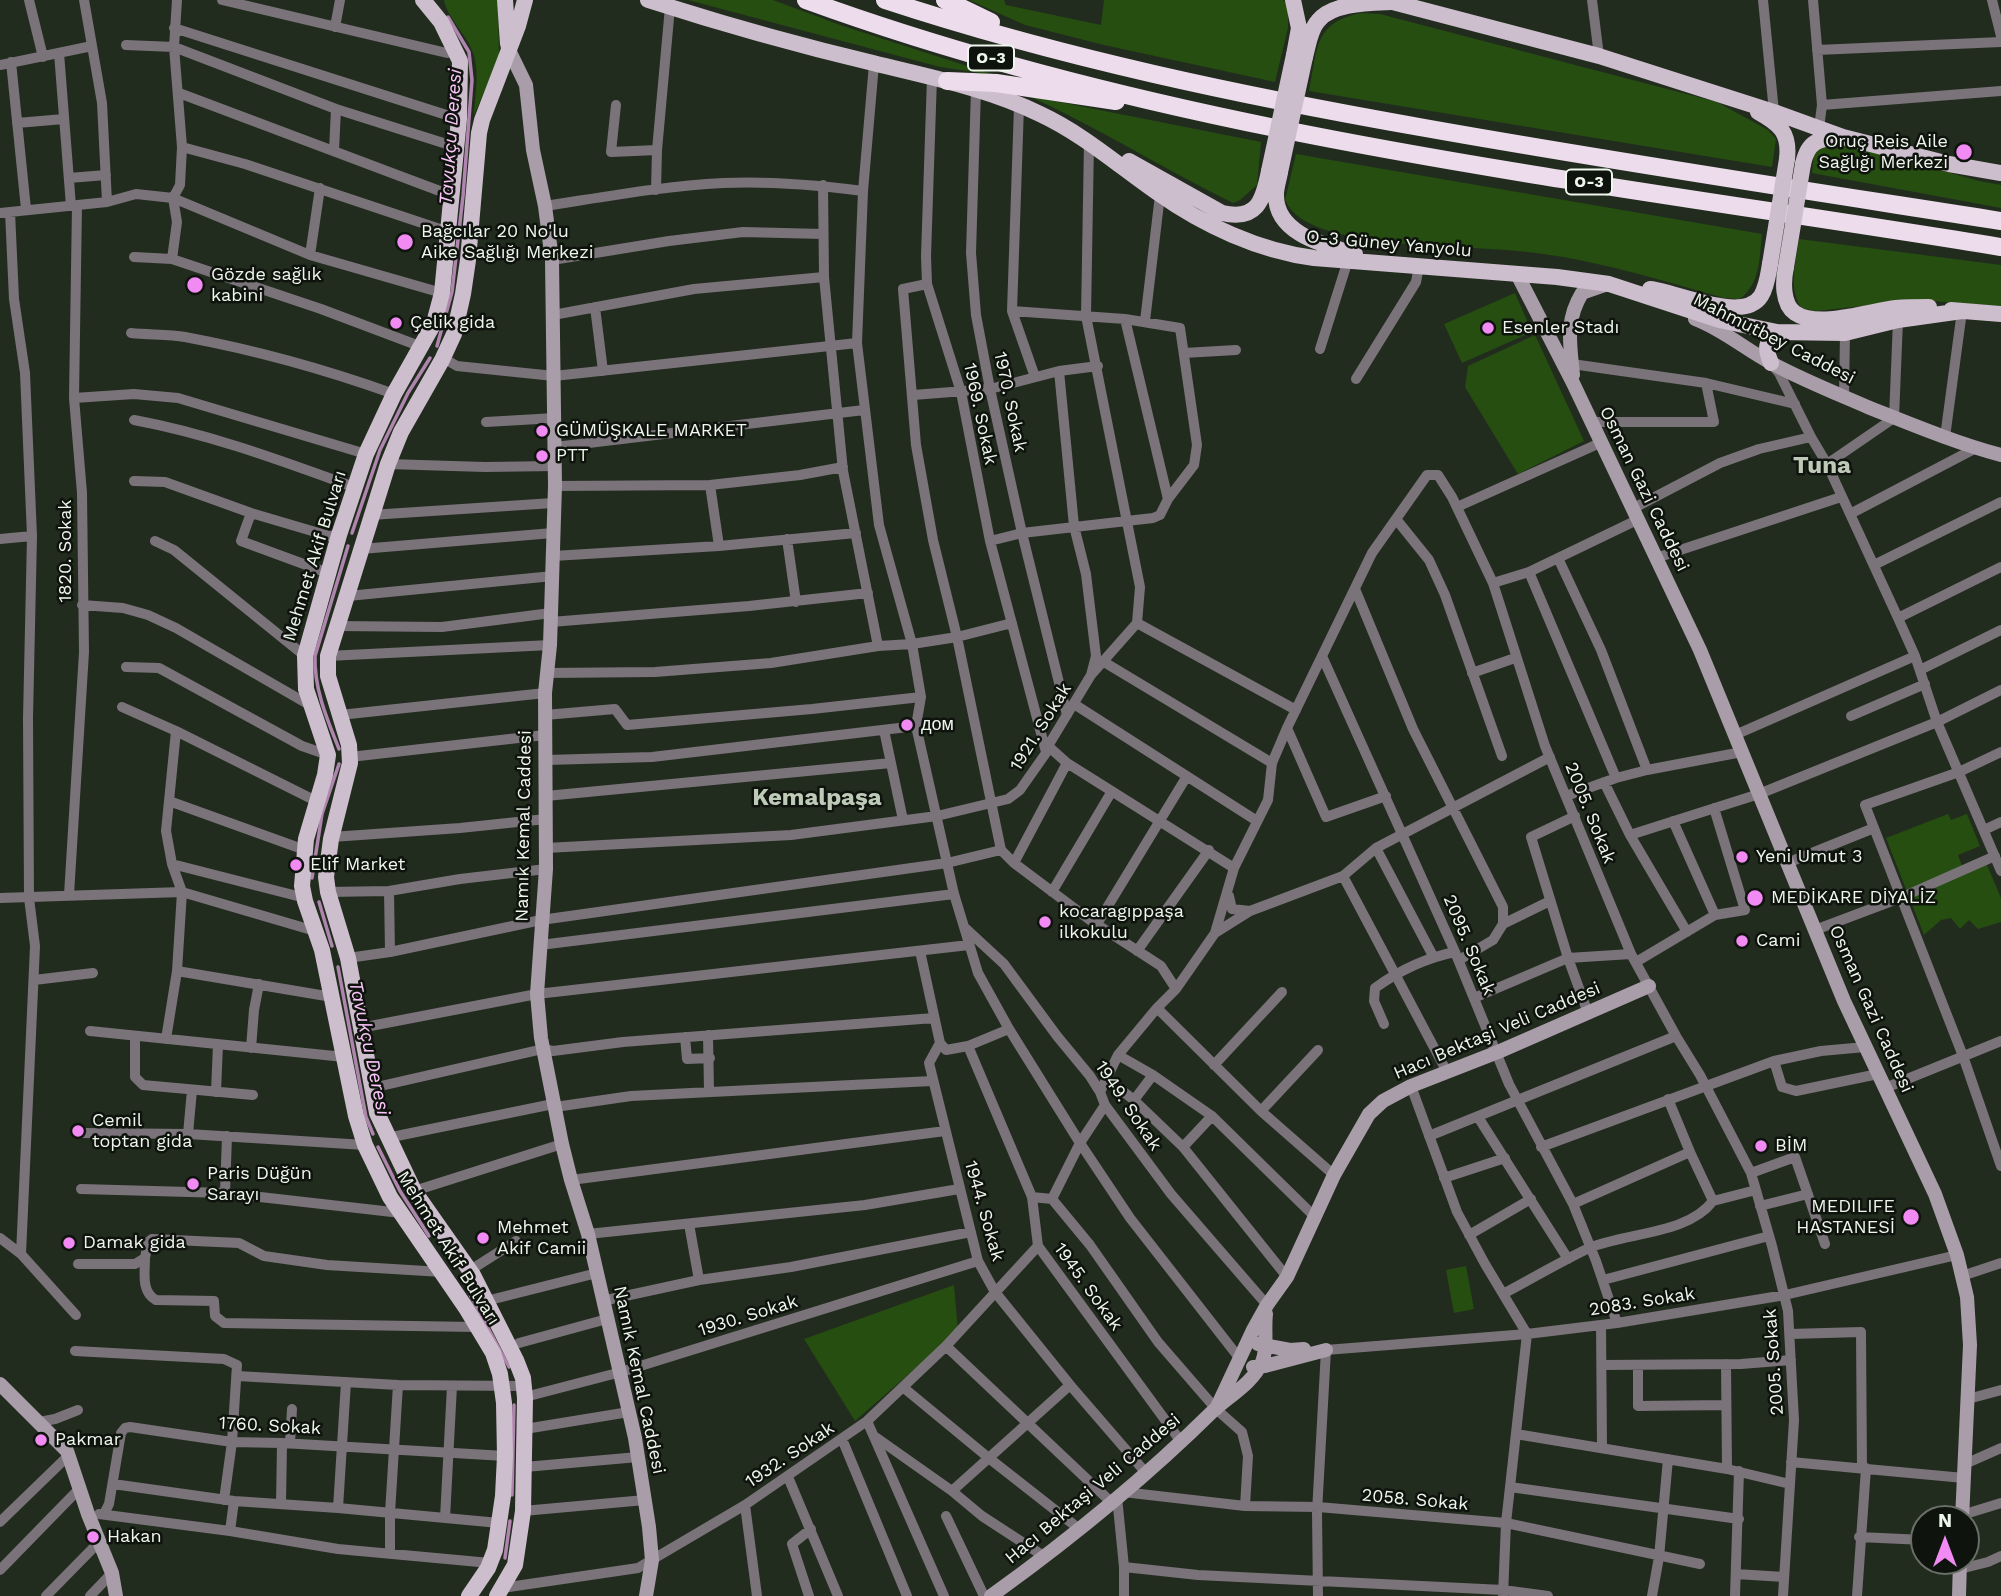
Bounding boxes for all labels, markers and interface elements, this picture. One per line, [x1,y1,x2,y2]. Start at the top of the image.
road number: O-3 [968,46,1014,71]
water label: Tavukçu Deresi [435,68,467,206]
place label: Oruç Reis Aile Sağlığı Merkezi [1818,131,1948,174]
marker: Oruç Reis Aile Sağlığı Merkezi [1954,142,1974,162]
road number: O-3 [1566,170,1612,194]
place label: Bağcılar 20 No'lu Aike Sağlığı Merkezi [421,221,594,264]
street label: O-3 Güney Yanyolu [1305,226,1473,262]
marker: Bağcılar 20 No'lu Aike Sağlığı Merkezi [395,232,415,252]
place label: Gözde sağlık kabini [211,264,322,306]
marker: Gözde sağlık kabini [185,275,205,295]
street label: Mahmutbey Caddesi [1689,289,1859,389]
place label: Çelik gida [410,312,495,334]
marker: Çelik gida [388,315,404,331]
place label: Esenler Stadı [1502,317,1619,339]
marker: Esenler Stadı [1480,320,1496,336]
street label: 1970. Sokak [989,350,1031,454]
street label: 1969. Sokak [959,361,1001,467]
street label: Osman Gazi Caddesi [1595,403,1693,575]
place label: GÜMÜŞKALE MARKET [556,420,747,442]
marker: GÜMÜŞKALE MARKET [534,423,550,439]
place label: PTT [556,445,589,467]
marker: PTT [534,448,550,464]
district label: Tuna [1793,452,1851,480]
street label: Mehmet Akif Bulvarı [279,468,351,644]
street label: 1820. Sokak [55,499,77,603]
street label: 1921. Sokak [1006,679,1076,775]
place label: дом [921,714,954,736]
marker: дом [899,717,915,733]
street label: Namık Kemal Caddesi [512,730,536,922]
street label: 2005. Sokak [1560,759,1620,867]
district label: Kemalpaşa [752,784,882,812]
place label: Yeni Umut 3 [1756,846,1863,868]
marker: Yeni Umut 3 [1734,849,1750,865]
place label: Elif Market [310,854,405,876]
marker: Elif Market [288,857,304,873]
place label: MEDİKARE DİYALİZ [1771,887,1936,909]
marker: MEDİKARE DİYALİZ [1745,888,1765,908]
street label: 2095. Sokak [1438,892,1500,998]
place label: kocaragıppaşa ilkokulu [1059,901,1184,944]
marker: kocaragıppaşa ilkokulu [1037,914,1053,930]
street label: Osman Gazi Caddesi [1824,922,1918,1096]
place label: Cami [1756,930,1800,952]
marker: Cami [1734,933,1750,949]
street label: Hacı Bektaşi Veli Caddesi [1391,978,1603,1084]
water label: Tavukçu Deresi [344,979,394,1117]
street label: 1949. Sokak [1090,1057,1166,1155]
place label: Cemil toptan gida [92,1110,192,1152]
marker: Cemil toptan gida [70,1123,86,1139]
place label: BİM [1775,1135,1807,1157]
marker: BİM [1753,1138,1769,1154]
street label: 1944. Sokak [959,1158,1009,1264]
place label: Paris Düğün Sarayı [207,1163,312,1206]
street label: Mehmet Akif Bulvarı [392,1167,504,1329]
marker: Paris Düğün Sarayı [185,1176,201,1192]
place label: MEDILIFE HASTANESİ [1796,1196,1895,1238]
marker: MEDILIFE HASTANESİ [1901,1207,1921,1227]
place label: Mehmet Akif Camii [497,1217,586,1260]
marker: Mehmet Akif Camii [475,1230,491,1246]
place label: Damak gida [83,1232,186,1254]
marker: Damak gida [61,1235,77,1251]
street label: 1945. Sokak [1049,1239,1127,1335]
street label: 2083. Sokak [1588,1283,1696,1321]
street label: Namık Kemal Caddesi [609,1284,669,1476]
street label: 1930. Sokak [696,1291,800,1341]
street label: 2005. Sokak [1759,1308,1789,1416]
street label: Hacı Bektaşi Veli Caddesi [1001,1409,1185,1569]
street label: 1760. Sokak [218,1413,322,1439]
street label: 1932. Sokak [741,1417,839,1493]
place label: Pakmar [55,1429,121,1451]
marker: Pakmar [33,1432,49,1448]
street label: 2058. Sokak [1361,1485,1469,1515]
north arrow [1910,1505,1980,1575]
text: N [1938,1509,1952,1532]
place label: Hakan [107,1526,162,1548]
marker: Hakan [85,1529,101,1545]

